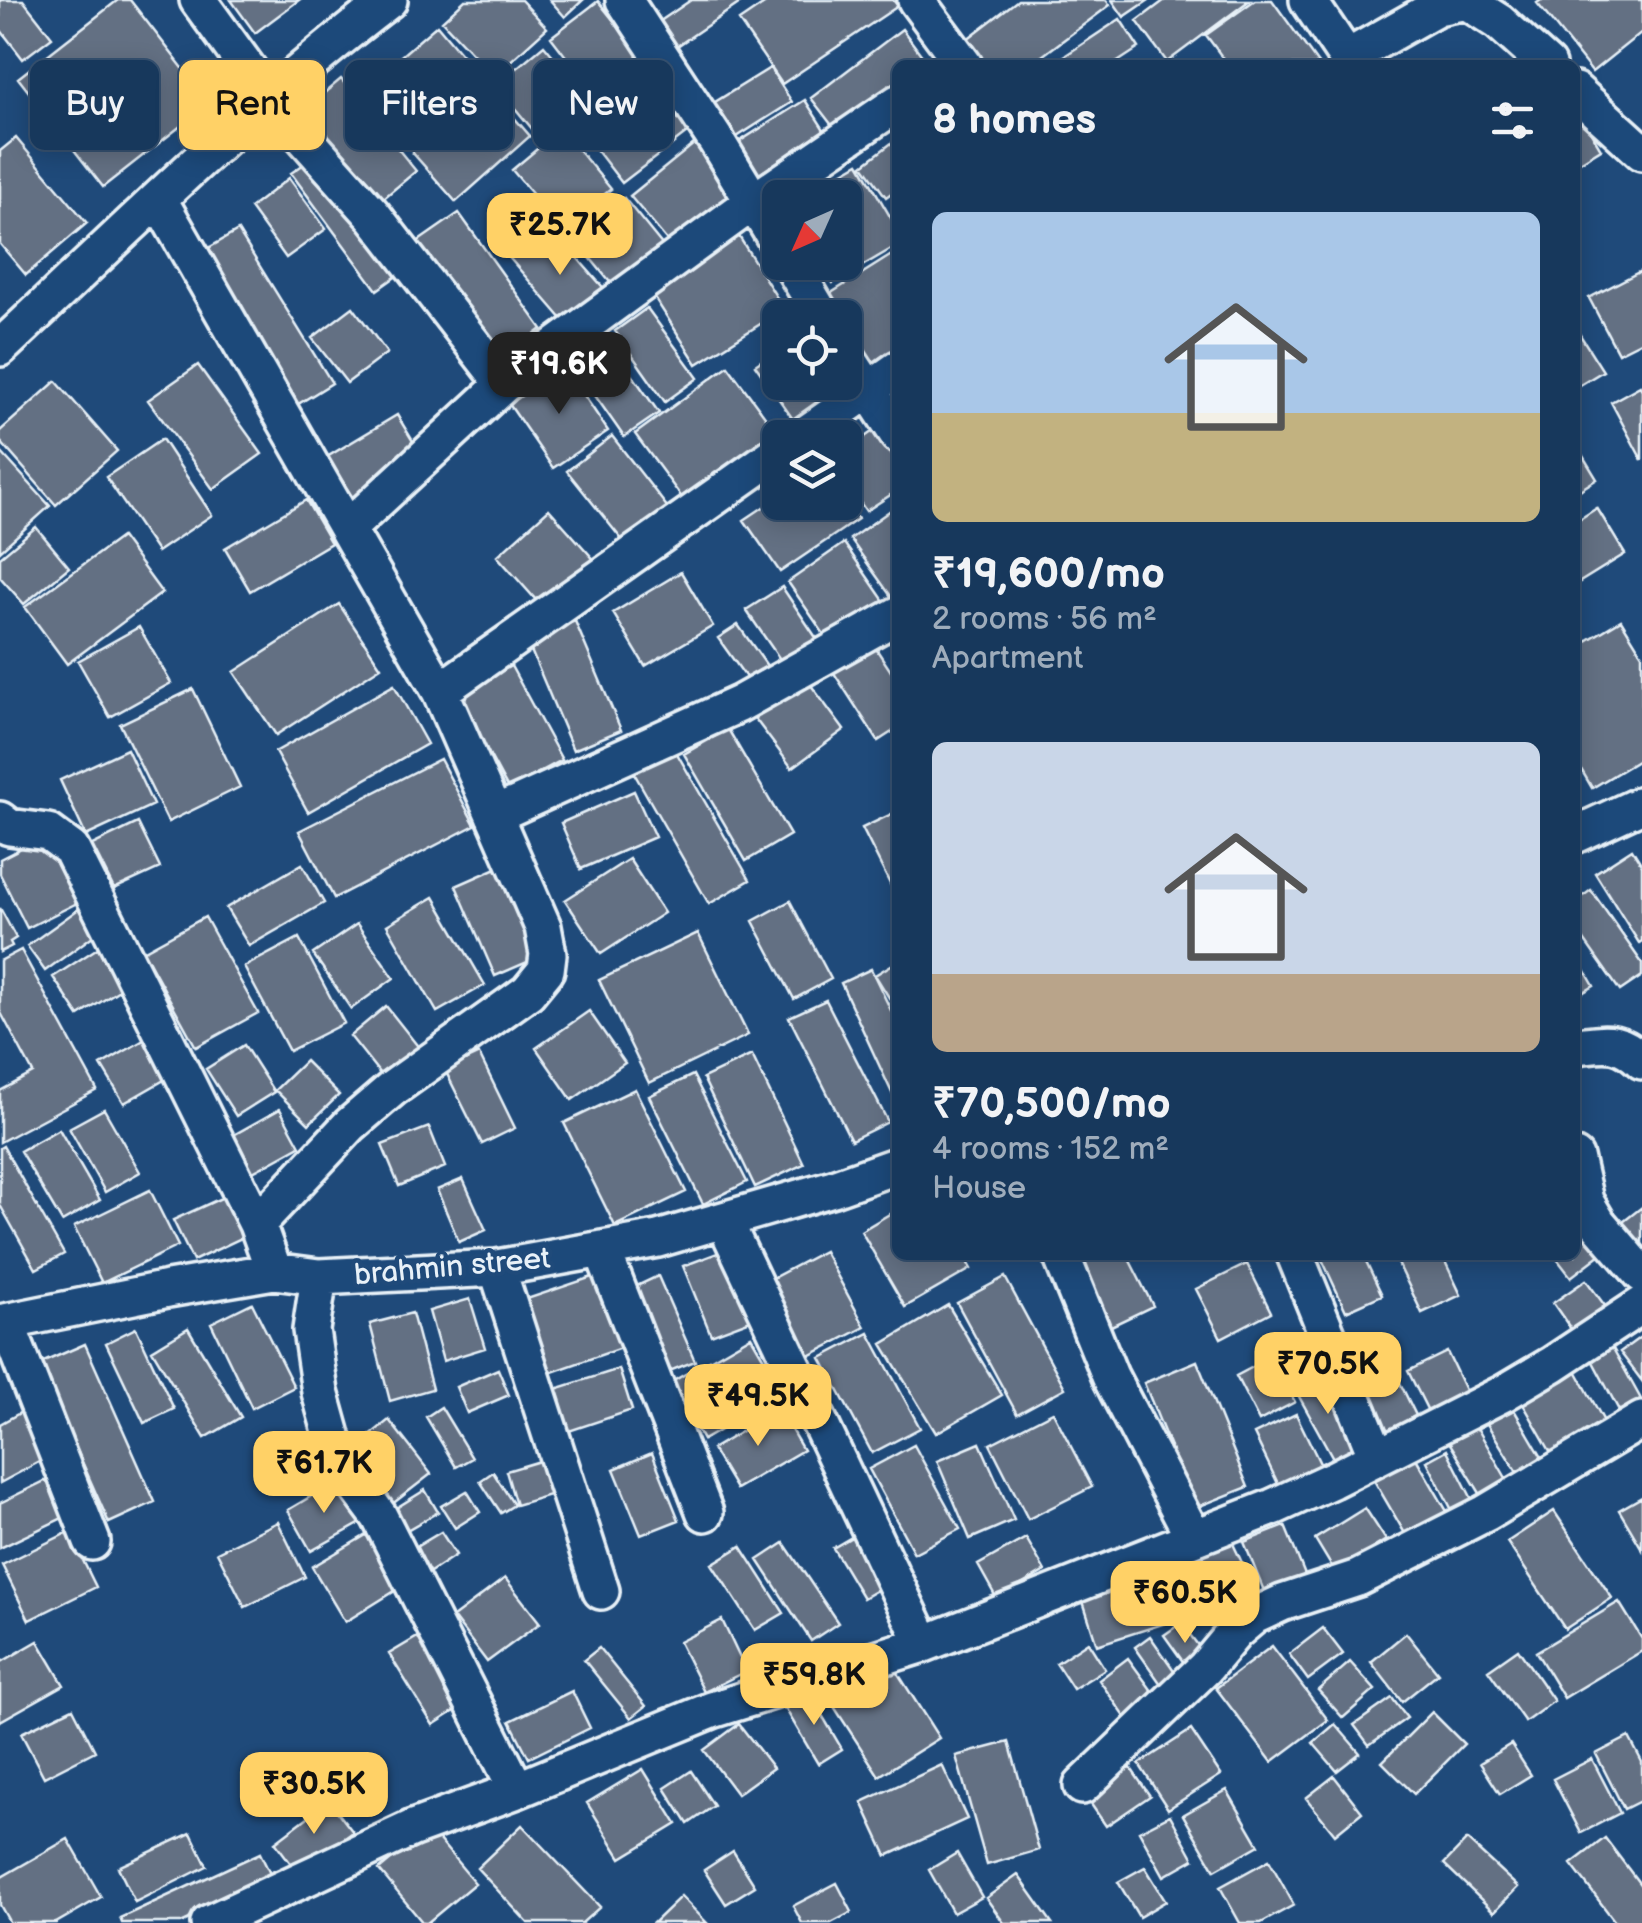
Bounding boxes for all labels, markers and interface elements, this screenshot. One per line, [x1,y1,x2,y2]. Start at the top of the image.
chip: Buy [30,60,159,150]
chip: Rent [179,60,325,150]
chip: Filters [345,60,513,150]
chip: New [533,60,673,150]
icon: filters [1485,93,1540,148]
text: 8 homes [932,95,1096,146]
north arrow [762,180,862,280]
map controls [762,180,862,520]
pin: ₹25.7K [479,193,641,278]
text: ₹25.7K [509,206,611,245]
icon: home [1146,277,1326,457]
button: locate [762,300,862,400]
pin: ₹19.6K [478,332,640,417]
text: ₹19.6K [510,345,608,384]
button: layers [762,420,862,520]
text: ₹19,600/mo [932,549,1165,600]
text: 2 rooms · 56 m² [932,600,1157,639]
text: Apartment [932,639,1083,678]
icon: home [1146,807,1326,987]
text: ₹70,500/mo [932,1079,1171,1130]
text: 4 rooms · 152 m² [932,1130,1169,1169]
text: House [932,1169,1026,1208]
street label: brahmin street [353,1240,552,1293]
pin: ₹70.5K [1247,1332,1409,1417]
text: ₹70.5K [1276,1345,1380,1384]
pin: ₹49.5K [677,1364,839,1449]
text: ₹49.5K [706,1377,810,1416]
pin: ₹61.7K [243,1431,405,1516]
text: ₹61.7K [275,1444,373,1483]
pin: ₹60.5K [1104,1561,1266,1646]
text: ₹60.5K [1133,1574,1237,1613]
pin: ₹59.8K [733,1643,895,1728]
text: ₹59.8K [762,1656,866,1695]
pin: ₹30.5K [233,1752,395,1837]
text: ₹30.5K [262,1765,366,1804]

